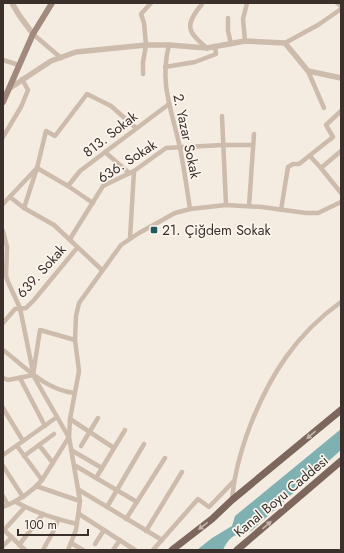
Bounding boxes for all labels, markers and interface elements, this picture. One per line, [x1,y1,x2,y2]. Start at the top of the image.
street label: 2. Yazar Sokak [168,92,206,181]
street label: 813. Sokak [79,106,142,162]
street label: 636. Sokak [94,134,161,188]
place label: 21. Çiğdem Sokak [162,220,271,240]
marker: 21. Çiğdem Sokak [149,225,159,235]
street label: 639. Sokak [12,239,71,302]
one-way arrow [306,431,316,440]
street label: Kanal Boyu Caddesi [229,450,333,542]
scale bar [18,511,88,537]
text: 100 m [24,516,57,534]
one-way arrow [262,520,272,529]
one-way arrow [198,522,209,530]

